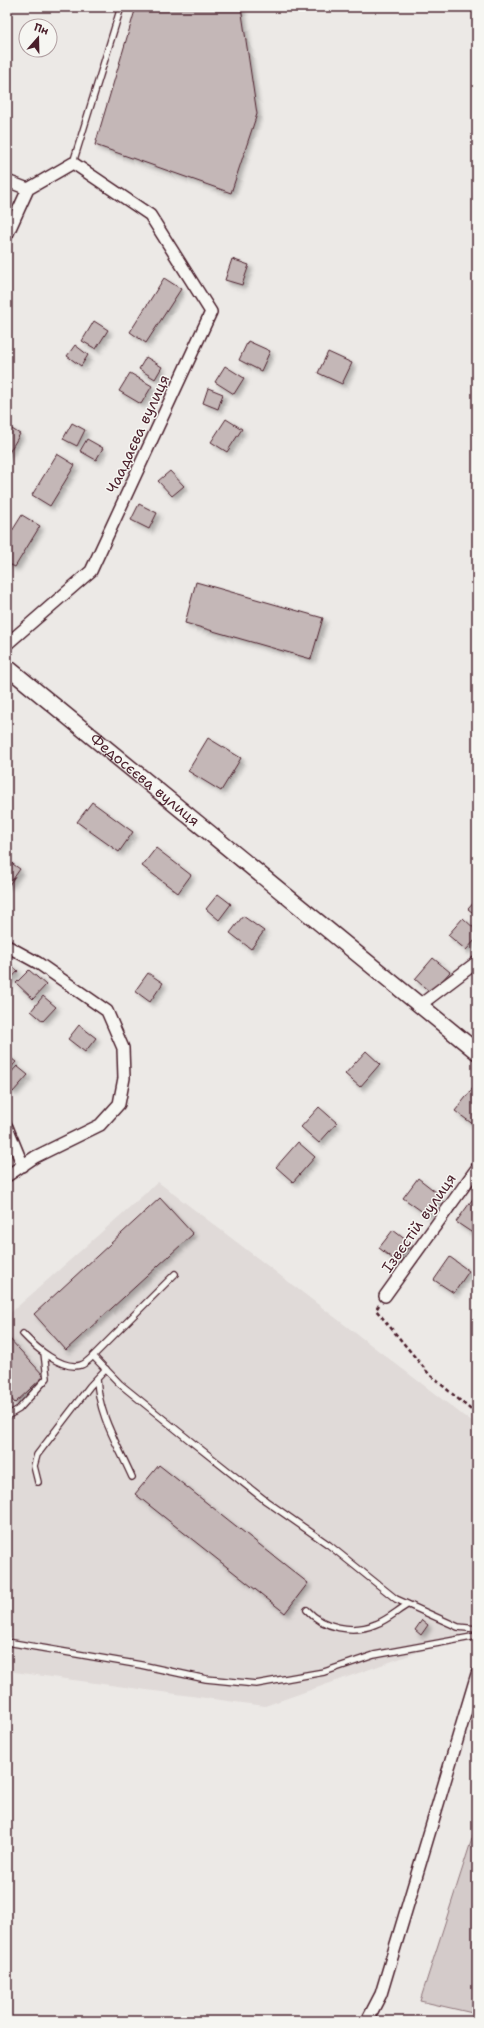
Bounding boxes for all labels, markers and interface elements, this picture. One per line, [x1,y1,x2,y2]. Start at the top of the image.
north arrow [18,18,58,58]
text: Пн [32,20,51,39]
street label: Чаадаєва вулиця [102,371,174,497]
street label: Федосєєва вулиця [86,729,204,831]
street label: Ізвєстій вулиця [377,1169,461,1277]

